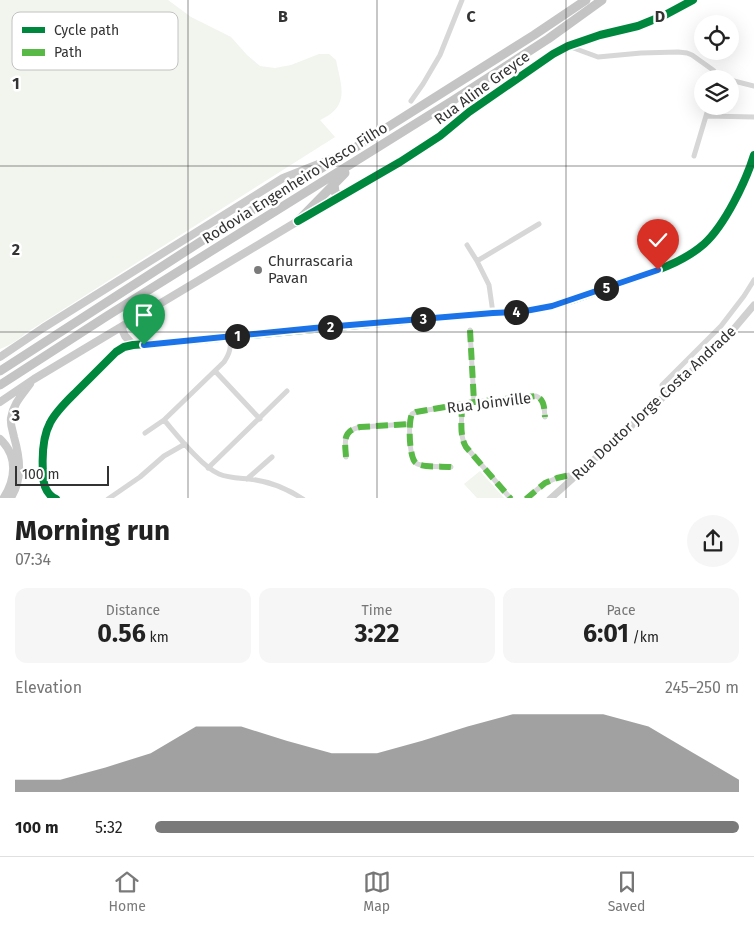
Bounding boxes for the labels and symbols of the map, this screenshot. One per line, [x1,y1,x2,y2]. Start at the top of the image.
text: B [278,7,288,26]
text: C [466,7,476,26]
text: D [655,7,665,26]
legend [12,12,178,70]
text: Cycle path [54,22,119,39]
text: Path [54,44,82,61]
street label: Rua Aline Greyce [431,47,533,129]
text: 1 [12,74,20,93]
street label: Rodovia Engenheiro Vasco Filho [199,118,391,248]
pin [637,219,679,270]
text: 2 [12,240,20,259]
place label: Churrascaria Pavan [268,252,353,287]
marker: Churrascaria Pavan [252,264,264,276]
pin: 5 [594,276,618,300]
pin [123,294,165,345]
pin: 4 [504,300,528,324]
pin: 3 [410,306,436,332]
pin: 2 [318,314,342,340]
street label: Rua Doutor Jorge Costa Andrade [568,322,740,484]
pin: 1 [224,324,250,348]
street label: Rua Joinville [446,389,532,417]
text: 3 [11,406,20,425]
scale bar [15,463,109,487]

